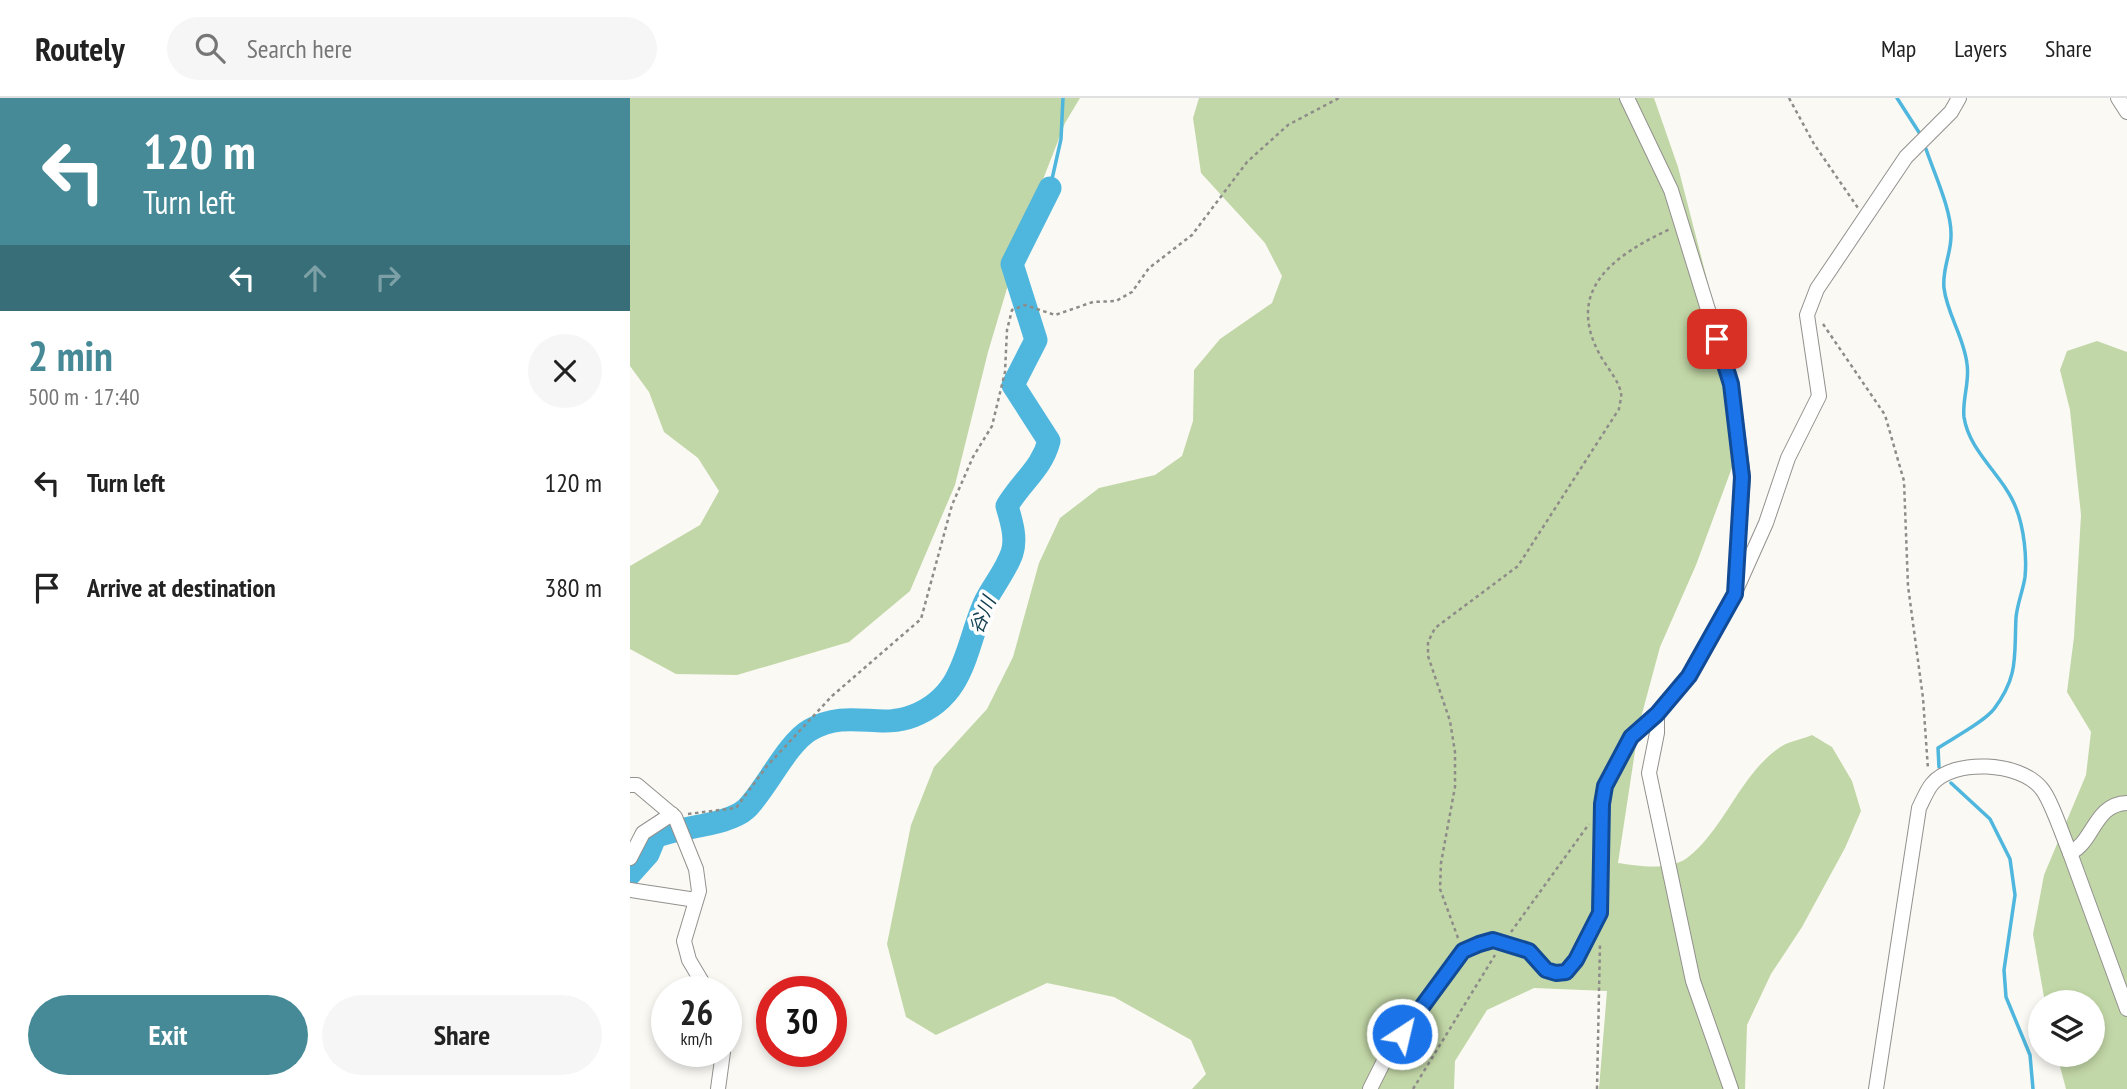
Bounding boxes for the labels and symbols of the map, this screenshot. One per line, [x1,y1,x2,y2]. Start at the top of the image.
pin [1687,309,1747,369]
water label: 谷川 [964,591,1001,637]
speed limit sign: 30 [756,976,847,1067]
position arrow [1365,997,1439,1071]

